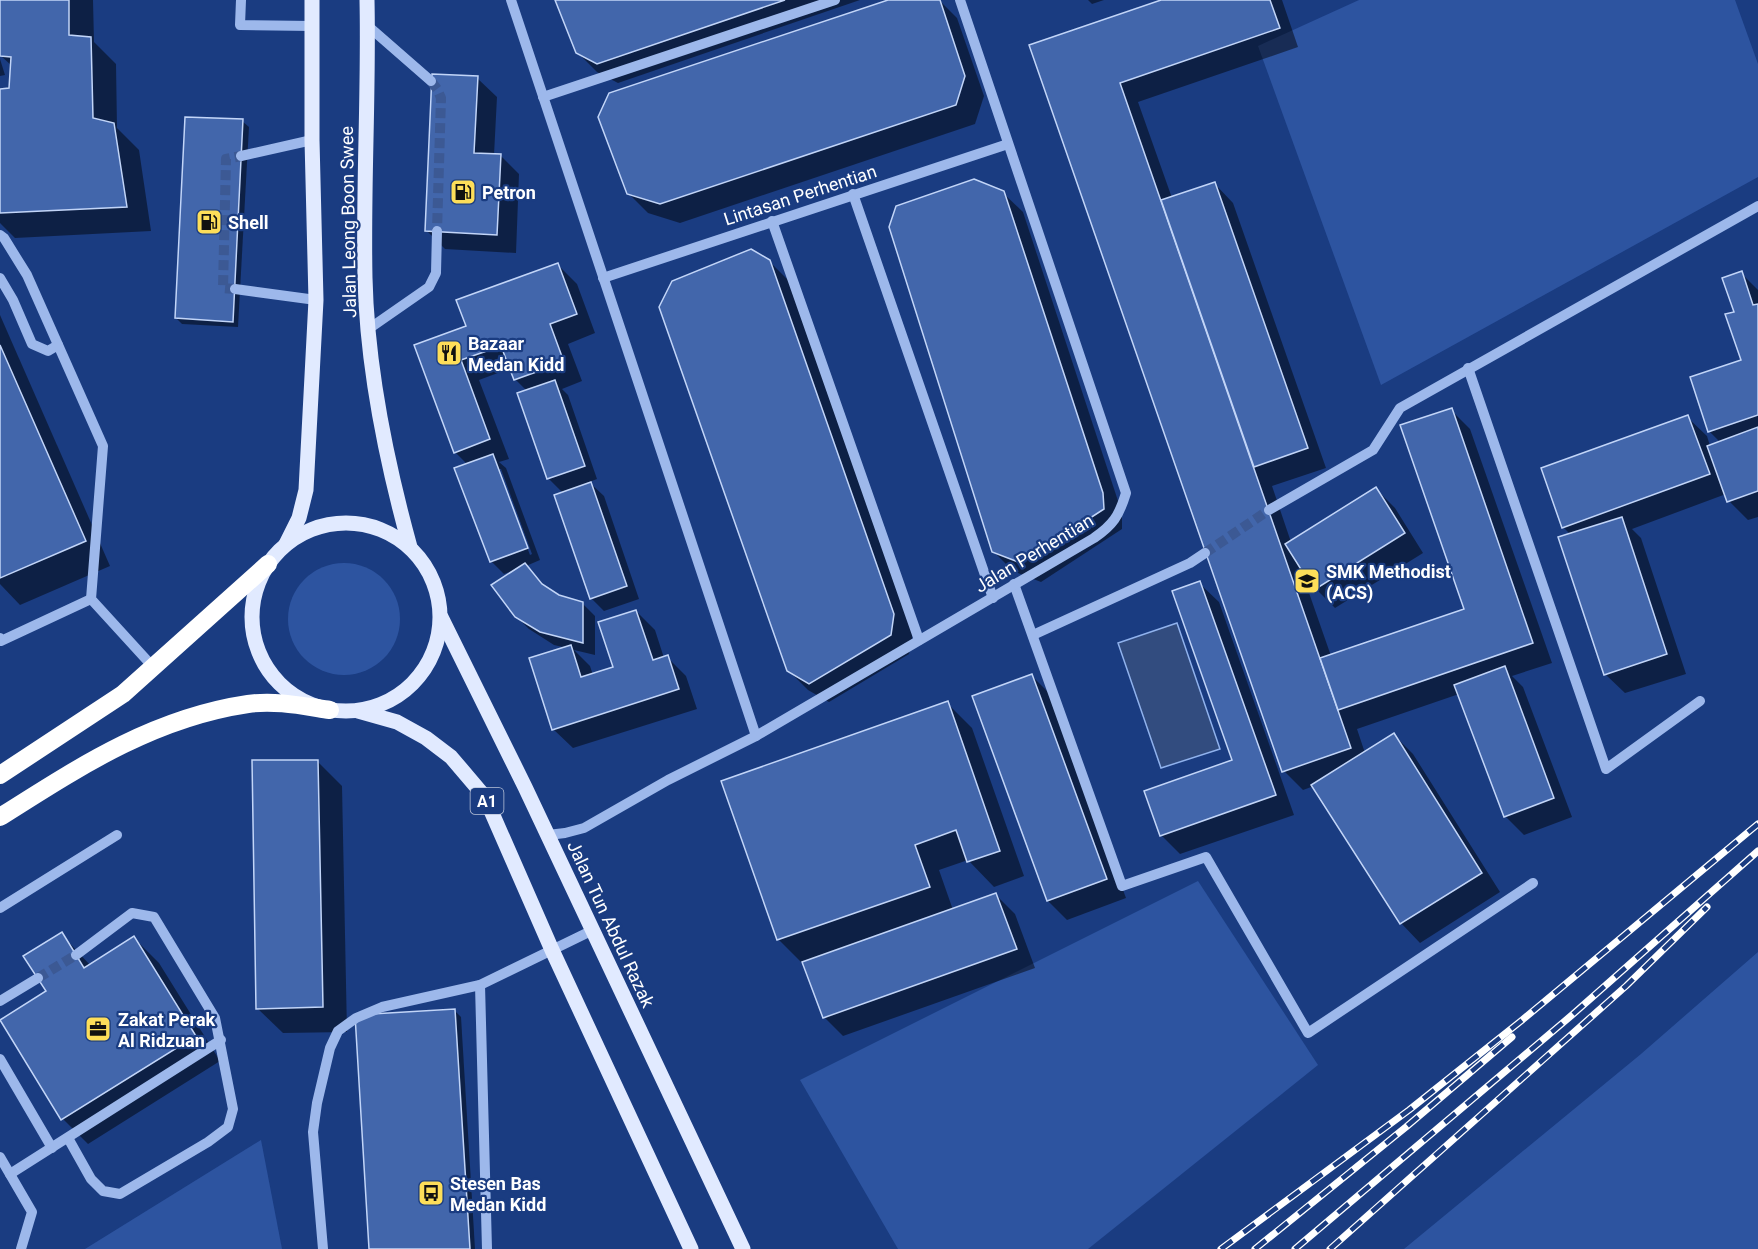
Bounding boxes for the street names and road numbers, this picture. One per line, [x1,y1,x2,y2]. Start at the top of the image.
street label: Jalan Leong Boon Swee [336,126,360,318]
street label: Lintasan Perhentian [721,160,879,230]
street label: Jalan Perhentian [971,509,1097,597]
road number: A1 [470,788,504,814]
street label: Jalan Tun Abdul Razak [563,837,659,1012]

